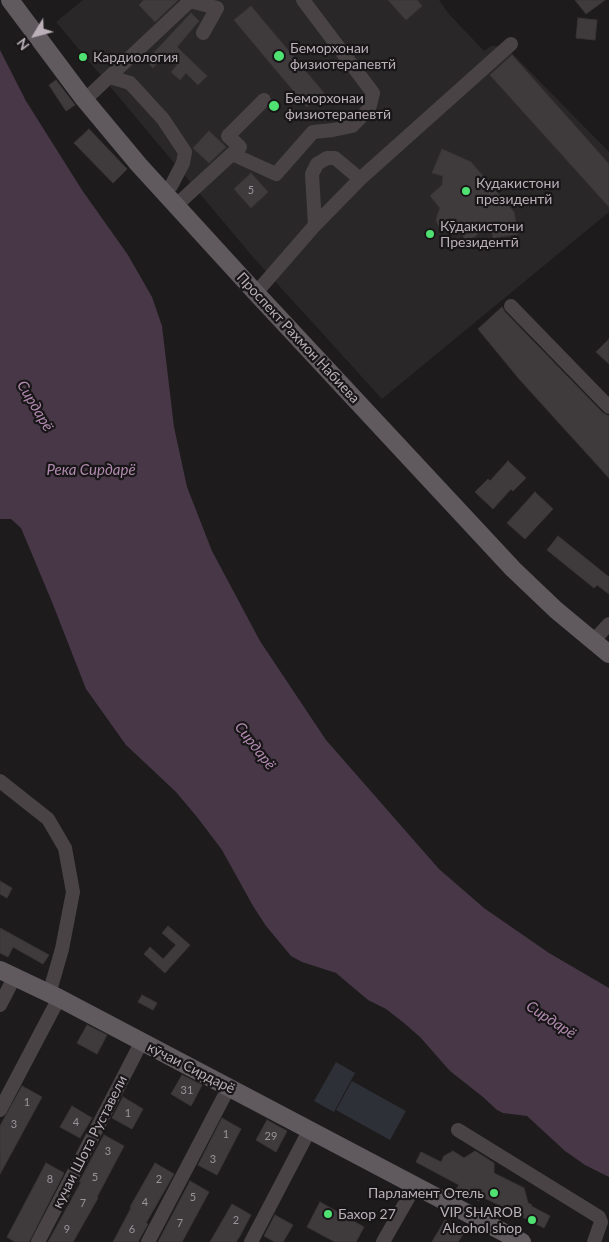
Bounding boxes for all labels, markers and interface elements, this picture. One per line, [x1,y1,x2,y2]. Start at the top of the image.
north arrow [10,10,60,60]
text: N [13,35,33,54]
place label: Беморхонаи физиотерапевтй [290,40,396,72]
place label: Кардиология [93,49,178,65]
marker: Беморхонаи физиотерапевтй [272,49,286,63]
marker: Кардиология [77,51,89,63]
place label: Беморхонаи физиотерапевтӣ [285,90,391,122]
marker: Беморхонаи физиотерапевтӣ [267,99,281,113]
place label: Кудакистони президентй [476,175,559,208]
house number: 5 [248,183,254,197]
marker: Кудакистони президентй [460,185,472,197]
place label: Кӯдакистони Президентӣ [440,218,523,250]
marker: Кӯдакистони Президентӣ [424,228,436,240]
street label: Проспект Рахмон Набиева [233,269,363,407]
water label: Сирдарё [13,377,57,435]
water label: Река Сирдарё [46,461,136,479]
water label: Сирдарё [231,718,279,774]
water label: Сирдарё [523,997,579,1043]
street label: кӯчаи Сирдарё [144,1039,238,1097]
street label: кучаи Шота Руставели [49,1073,131,1211]
house number: 31 [181,1083,193,1097]
house number: 1 [24,1095,30,1109]
house number: 1 [125,1106,131,1120]
house number: 4 [73,1115,79,1129]
house number: 3 [11,1117,17,1131]
house number: 1 [223,1127,229,1141]
house number: 29 [265,1129,277,1143]
house number: 3 [105,1144,111,1158]
house number: 3 [210,1152,216,1166]
house number: 5 [92,1170,98,1184]
house number: 8 [47,1172,53,1186]
house number: 2 [156,1172,162,1186]
place label: Парламент Отель [368,1185,484,1201]
marker: Парламент Отель [488,1187,500,1199]
house number: 5 [190,1190,196,1204]
house number: 4 [142,1195,148,1209]
house number: 7 [80,1196,86,1210]
place label: VIP SHAROB Alcohol shop [440,1204,522,1236]
place label: Бахор 27 [338,1206,396,1222]
marker: Бахор 27 [322,1208,334,1220]
house number: 2 [233,1213,239,1227]
marker: VIP SHAROB Alcohol shop [526,1214,538,1226]
house number: 7 [177,1216,183,1230]
house number: 9 [64,1222,70,1236]
house number: 6 [129,1222,135,1236]

